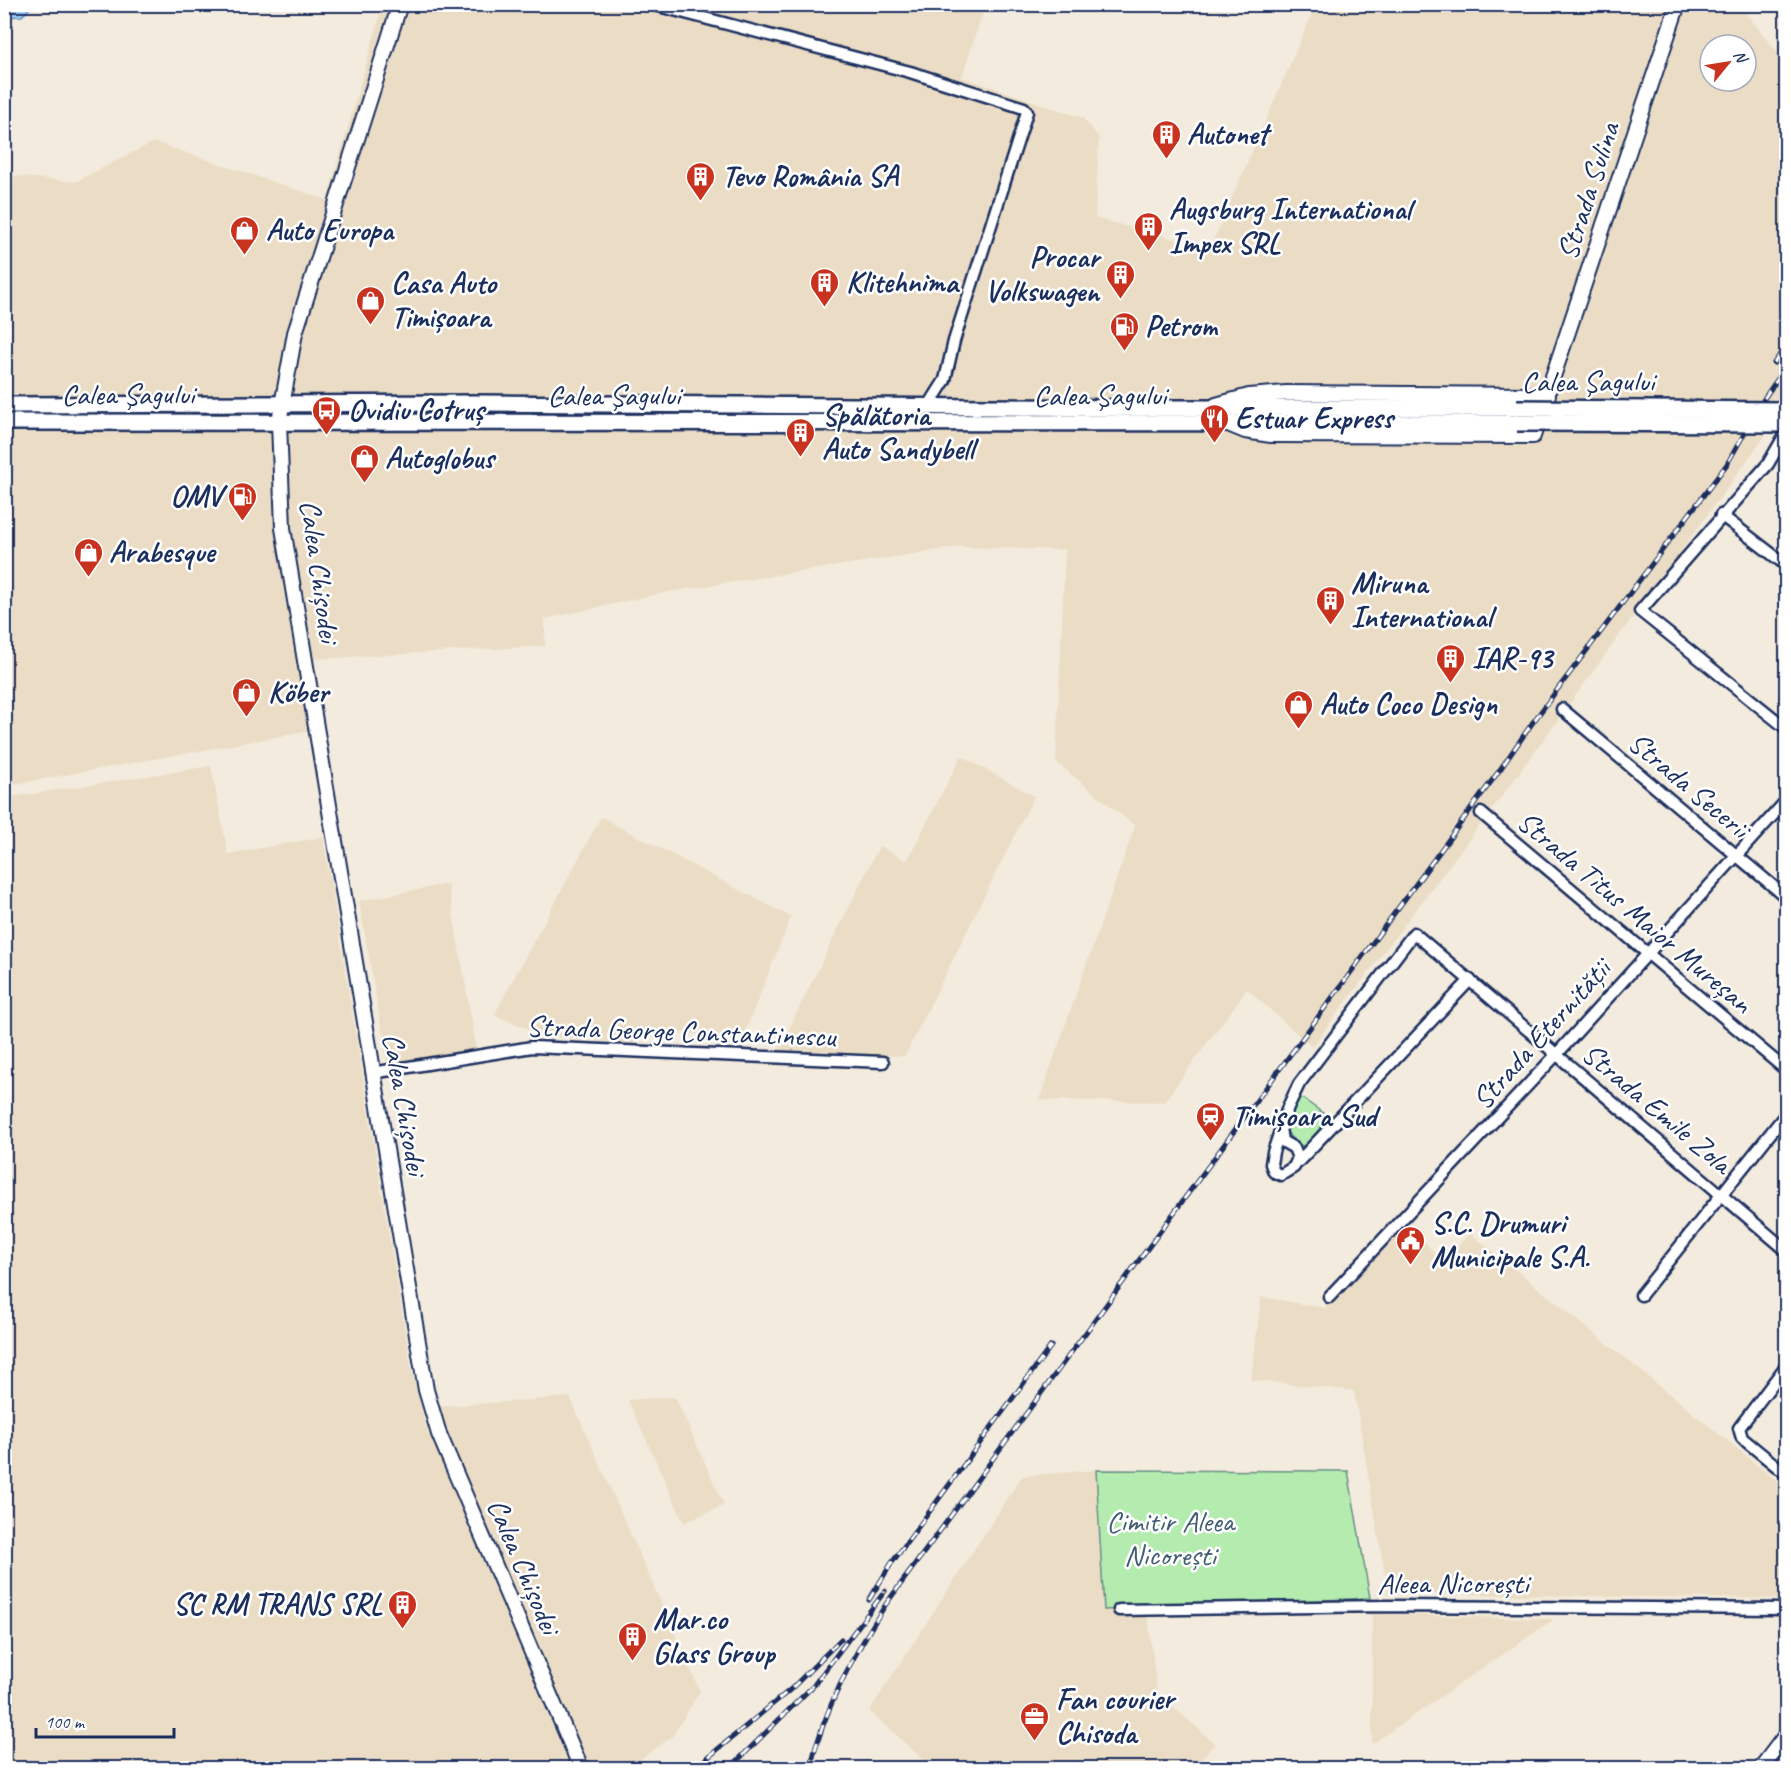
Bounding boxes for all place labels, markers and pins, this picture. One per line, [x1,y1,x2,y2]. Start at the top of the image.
place label: Autonet [1187,115,1273,153]
building icon: Autonet [1150,118,1182,160]
place label: Tevo România SA [722,157,900,195]
building icon: Tevo România SA [685,160,717,202]
place label: Augsburg International Impex SRL [1169,190,1417,262]
building icon: Augsburg International Impex SRL [1132,210,1164,252]
place label: Auto Europa [266,211,396,249]
shop icon: Auto Europa [229,214,261,256]
place label: Procar Volkswagen [985,238,1102,310]
building icon: Procar Volkswagen [1104,258,1136,300]
place label: Klitehnima [846,263,961,301]
place label: Casa Auto Timișoara [391,264,498,336]
building icon: Klitehnima [809,266,841,308]
shop icon: Casa Auto Timișoara [354,284,386,326]
place label: Petrom [1145,307,1219,345]
fuel station icon: Petrom [1108,310,1140,352]
place label: Ovidiu Cotruș [348,391,486,429]
bus stop icon: Ovidiu Cotruș [311,394,343,436]
place label: Spălătoria Auto Sandybell [822,396,979,468]
place label: Estuar Express [1235,399,1396,437]
restaurant icon: Estuar Express [1198,402,1230,444]
building icon: Spălătoria Auto Sandybell [785,416,817,458]
place label: Autoglobus [385,439,497,477]
shop icon: Autoglobus [348,442,380,484]
place label: OMV [170,477,228,515]
fuel station icon: OMV [227,480,259,522]
place label: Arabesque [109,533,217,571]
shop icon: Arabesque [72,536,104,578]
place label: Miruna International [1351,564,1497,636]
building icon: Miruna International [1314,584,1346,626]
place label: IAR-93 [1472,639,1555,677]
building icon: IAR-93 [1435,642,1467,684]
place label: Köber [268,673,331,711]
shop icon: Köber [231,676,263,718]
place label: Auto Coco Design [1320,685,1498,723]
shop icon: Auto Coco Design [1283,688,1315,730]
place label: Timișoara Sud [1232,1097,1381,1135]
station icon: Timișoara Sud [1195,1100,1227,1142]
place label: S.C. Drumuri Municipale S.A. [1431,1204,1590,1276]
public building icon: S.C. Drumuri Municipale S.A. [1394,1224,1426,1266]
place label: SC RM TRANS SRL [173,1585,383,1623]
building icon: SC RM TRANS SRL [387,1588,419,1630]
place label: Mar.co Glass Group [653,1600,777,1672]
building icon: Mar.co Glass Group [616,1620,648,1662]
place label: Fan courier Chisoda [1056,1680,1177,1752]
office icon: Fan courier Chisoda [1019,1700,1051,1742]

